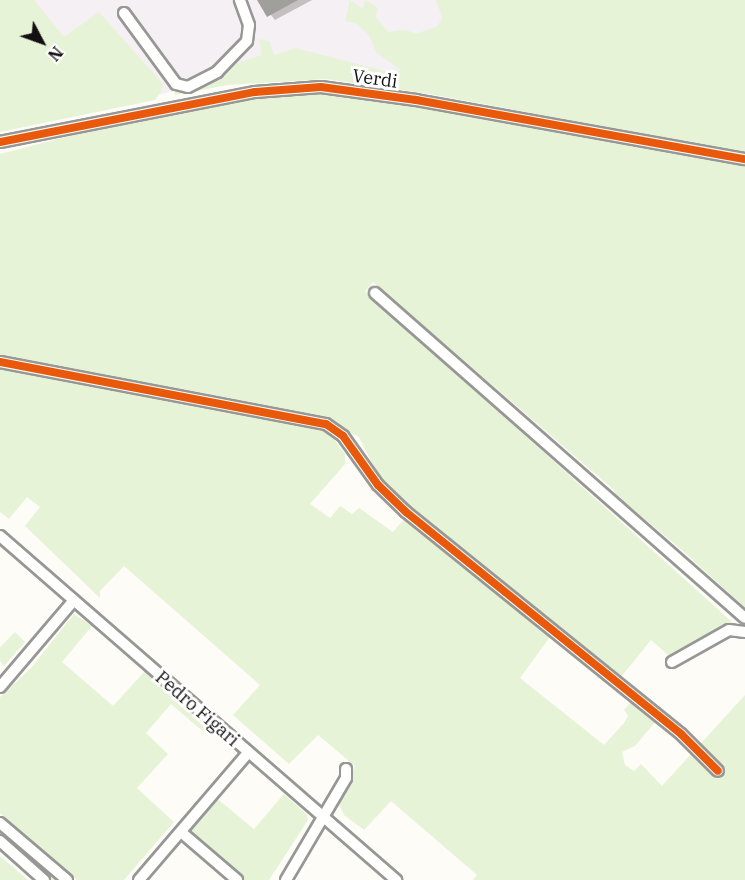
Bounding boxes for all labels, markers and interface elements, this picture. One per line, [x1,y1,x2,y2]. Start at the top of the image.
north arrow [12,12,72,72]
text: N [44,42,67,65]
street label: Verdi [351,65,399,93]
street label: Pedro Figari [151,667,243,751]

